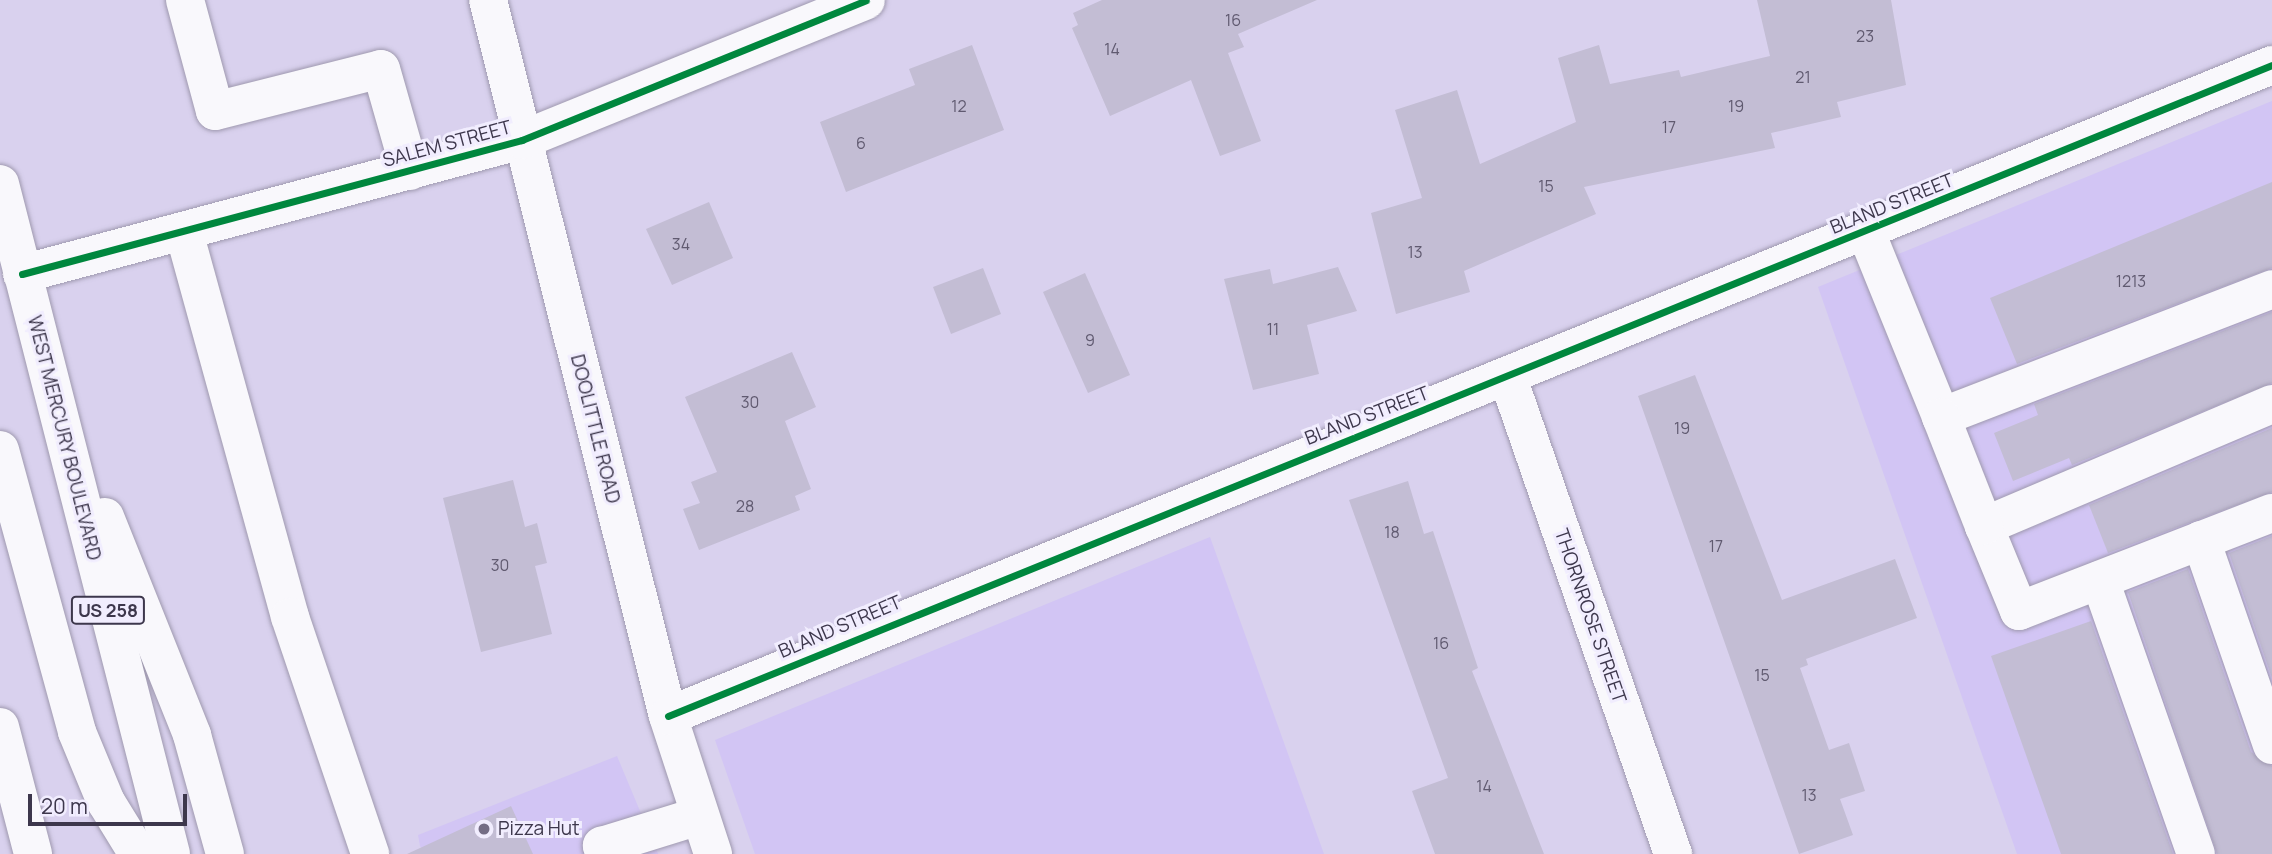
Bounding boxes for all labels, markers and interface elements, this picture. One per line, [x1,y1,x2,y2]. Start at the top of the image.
house number: 16 [1225,10,1241,30]
house number: 23 [1856,26,1874,46]
house number: 14 [1104,39,1120,59]
house number: 21 [1795,67,1811,87]
house number: 12 [951,96,967,116]
house number: 19 [1728,96,1744,116]
street label: SALEM STREET [380,116,514,172]
house number: 17 [1662,117,1676,137]
house number: 6 [856,133,866,153]
street label: BLAND STREET [1827,169,1957,239]
house number: 15 [1538,176,1554,196]
house number: 34 [672,234,690,254]
house number: 13 [1407,242,1423,262]
house number: 1213 [2116,271,2146,291]
street label: WEST MERCURY BOULEVARD [22,313,106,563]
house number: 11 [1267,319,1279,339]
house number: 9 [1085,330,1095,350]
street label: DOOLITTLE ROAD [565,352,625,506]
street label: BLAND STREET [1302,382,1432,450]
house number: 30 [741,392,759,412]
house number: 19 [1674,418,1690,438]
house number: 28 [736,496,754,516]
house number: 18 [1384,522,1400,542]
street label: THORNROSE STREET [1549,526,1631,706]
house number: 17 [1709,536,1723,556]
house number: 30 [491,555,509,575]
street label: BLAND STREET [775,591,905,663]
road number: US 258 [70,596,146,624]
house number: 16 [1433,633,1449,653]
house number: 15 [1754,665,1770,685]
house number: 14 [1476,776,1492,796]
scale bar [32,780,191,824]
house number: 13 [1801,785,1817,805]
text: 20 m [41,792,88,820]
place label: Pizza Hut [498,818,580,840]
marker: Pizza Hut [476,821,492,837]

